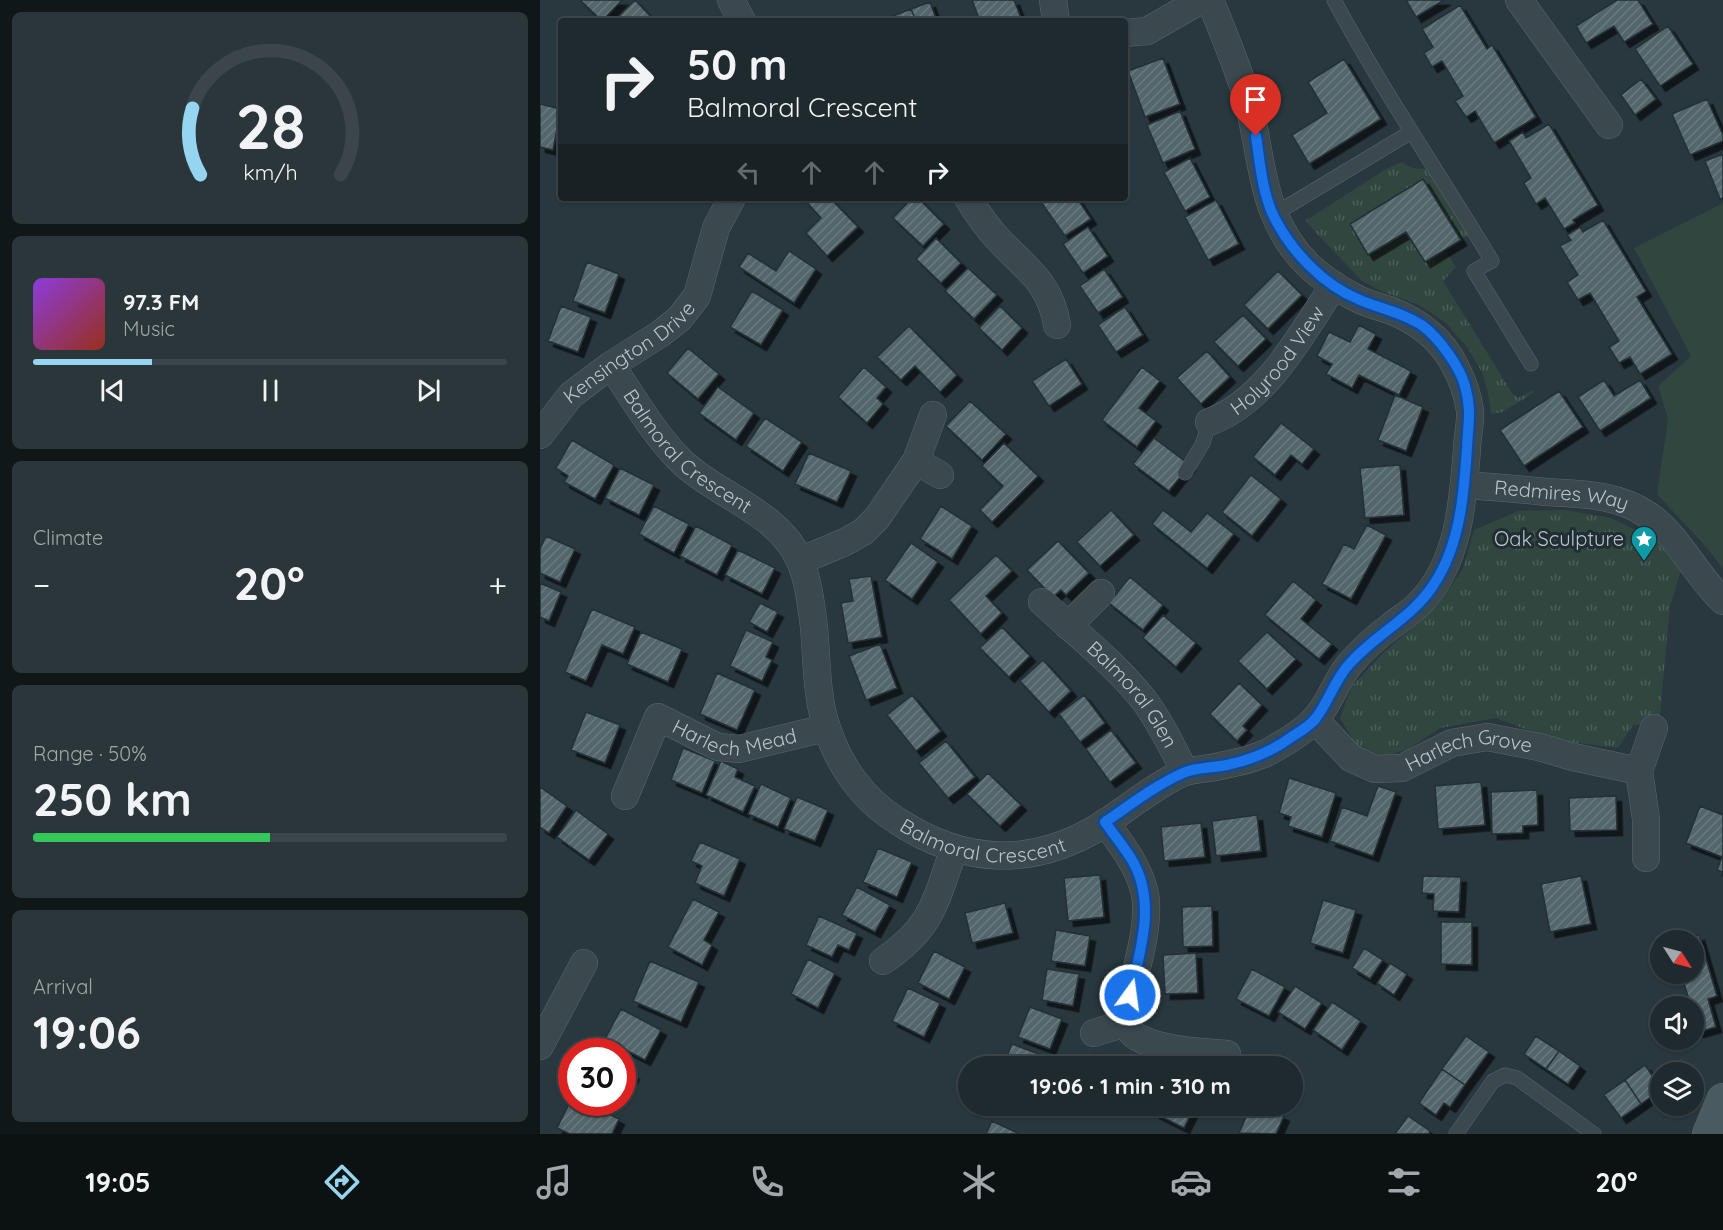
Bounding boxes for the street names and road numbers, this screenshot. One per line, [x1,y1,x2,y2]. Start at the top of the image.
street label: Kensington Drive [558,296,700,408]
street label: Holyrood View [1225,301,1329,420]
street label: Balmoral Crescent [618,384,757,518]
street label: Redmires Way [1493,474,1632,515]
street label: Balmoral Glen [1082,635,1183,752]
street label: Harlech Mead [668,713,799,761]
street label: Harlech Grove [1401,723,1535,776]
street label: Balmoral Crescent [896,813,1069,868]

